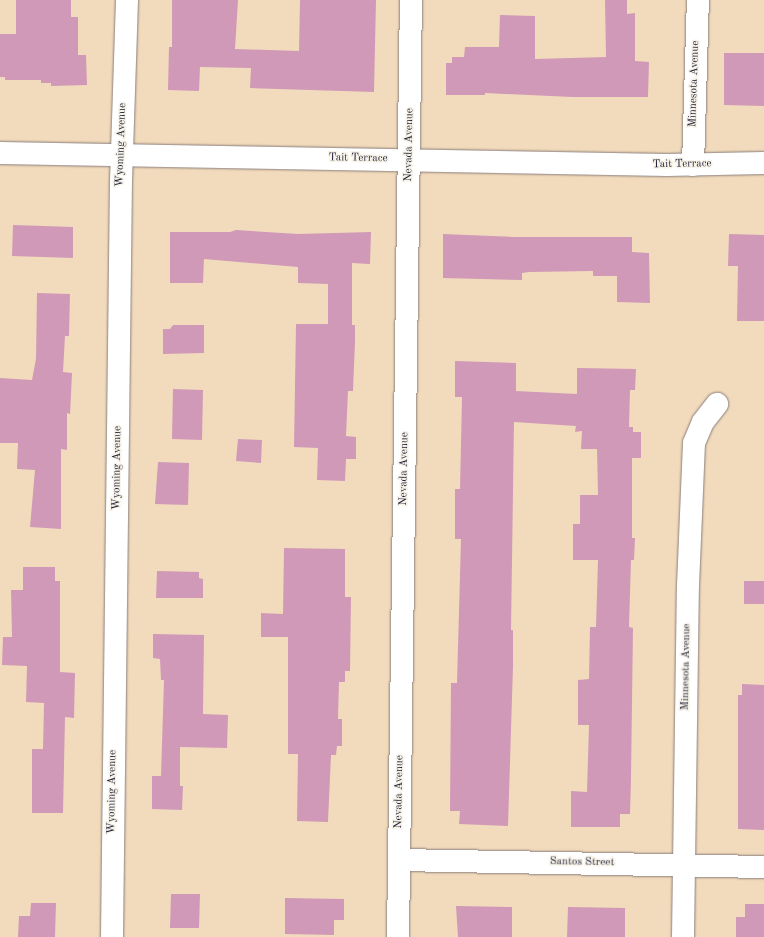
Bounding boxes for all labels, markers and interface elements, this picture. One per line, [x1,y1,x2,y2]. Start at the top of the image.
street label: Minnesota Avenue [687,40,703,128]
street label: Wyoming Avenue [114,103,130,187]
street label: Nevada Avenue [403,108,417,182]
street label: Tait Terrace [328,152,388,166]
street label: Tait Terrace [652,158,712,172]
street label: Wyoming Avenue [111,426,125,510]
street label: Nevada Avenue [398,432,412,506]
street label: Minnesota Avenue [680,624,694,710]
street label: Wyoming Avenue [106,750,120,834]
street label: Nevada Avenue [393,755,407,829]
street label: Santos Street [550,856,614,870]

